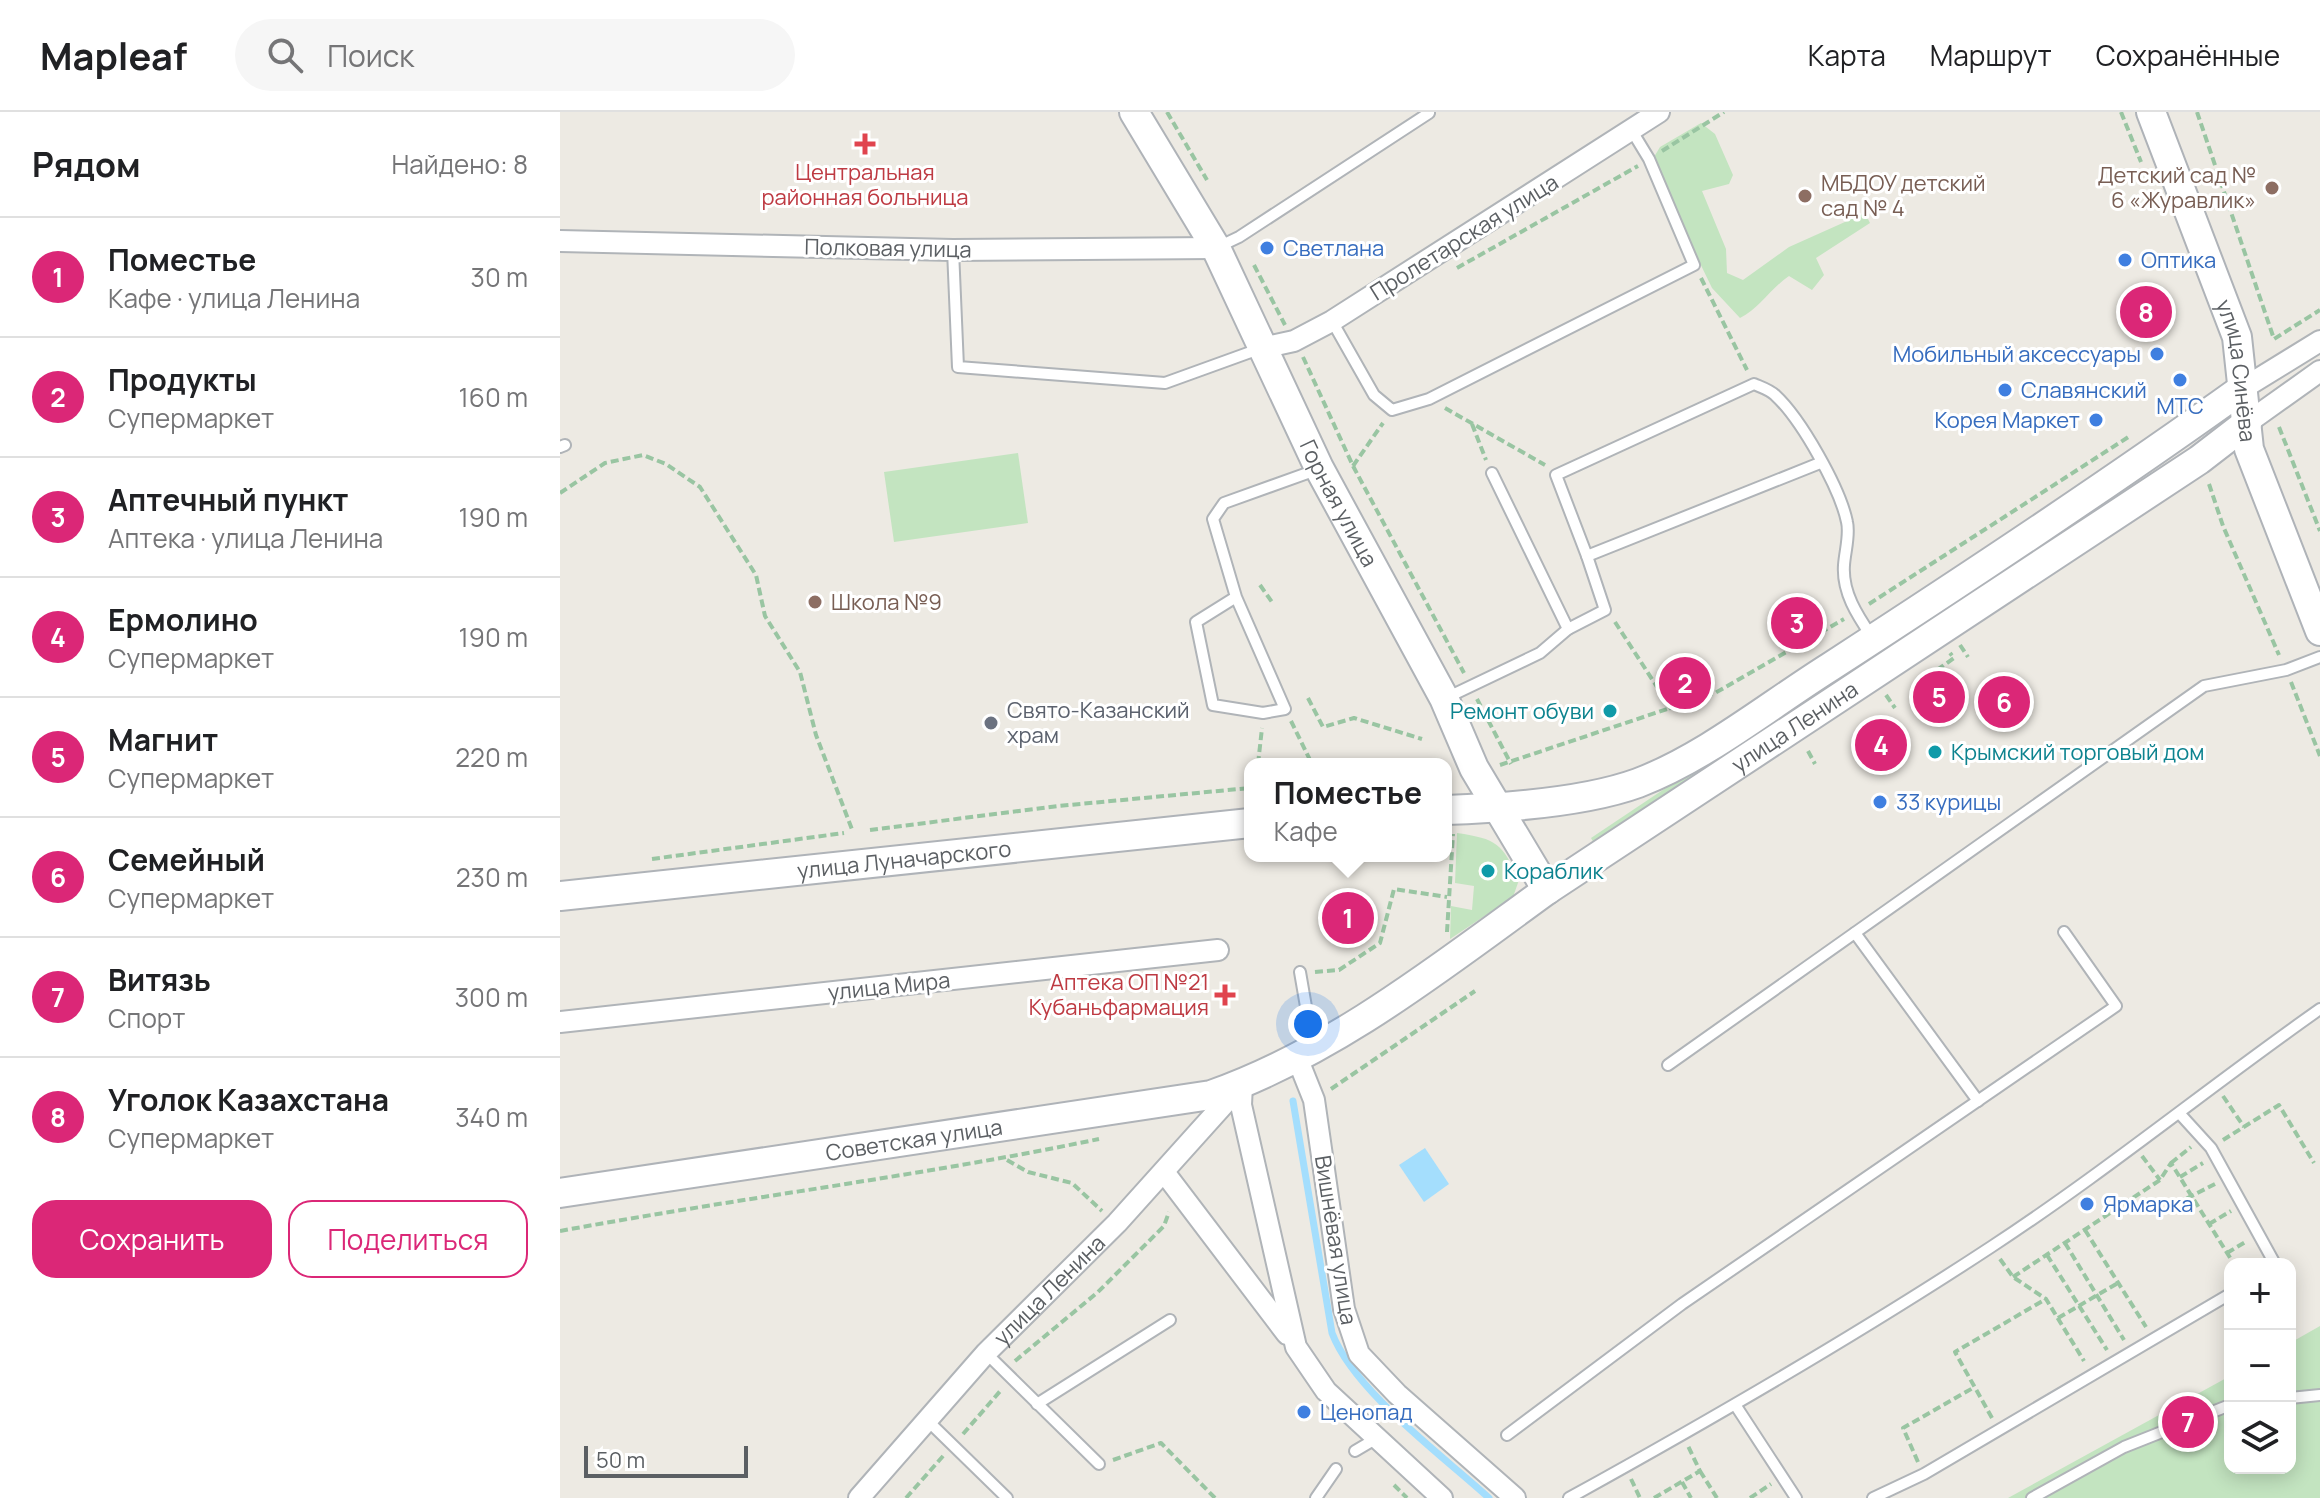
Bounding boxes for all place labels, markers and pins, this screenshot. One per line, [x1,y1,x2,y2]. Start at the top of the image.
marker: Центральная районная больница [854,133,876,155]
place label: Центральная районная больница [762,157,968,212]
place label: Детский сад № 6 «Журавлик» [2097,160,2256,215]
place label: МБДОУ детский сад № 4 [1821,168,1986,223]
marker: Детский сад № 6 «Журавлик» [2263,179,2281,197]
marker: МБДОУ детский сад № 4 [1796,187,1814,205]
place label: Светлана [1283,233,1384,263]
marker: Светлана [1258,239,1276,257]
place label: Оптика [2141,245,2216,275]
marker: Оптика [2116,251,2134,269]
pin: 8 [2120,282,2172,342]
place label: Мобильный аксессуары [1893,339,2141,369]
marker: Мобильный аксессуары [2148,345,2166,363]
marker: МТС [2171,371,2189,389]
place label: Славянский [2021,375,2147,405]
marker: Славянский [1996,381,2014,399]
place label: МТС [2156,391,2204,421]
place label: Корея Маркет [1935,405,2080,435]
marker: Корея Маркет [2087,411,2105,429]
place label: Школа №9 [831,587,942,617]
marker: Школа №9 [806,593,824,611]
pin: 3 [1771,593,1823,653]
pin: 2 [1659,653,1711,713]
pin: 5 [1913,667,1965,727]
pin: 6 [1978,672,2030,732]
place label: Свято-Казанский храм [1007,695,1190,750]
place label: Ремонт обуви [1450,696,1594,726]
marker: Ремонт обуви [1601,702,1619,720]
marker: Свято-Казанский храм [982,714,1000,732]
pin: 4 [1855,715,1907,775]
place label: Крымский торговый дом [1951,737,2204,767]
marker: Крымский торговый дом [1926,743,1944,761]
place label: 33 курицы [1896,787,2001,817]
marker: 33 курицы [1871,793,1889,811]
place label: Кораблик [1504,856,1604,886]
marker: Кораблик [1479,862,1497,880]
pin: 1 [1322,888,1374,948]
place label: Аптека ОП №21 Кубаньфармация [1029,967,1209,1022]
marker: Аптека ОП №21 Кубаньфармация [1216,986,1234,1004]
place label: Ярмарка [2103,1189,2194,1219]
marker: Ярмарка [2078,1195,2096,1213]
pin: 7 [2162,1392,2214,1452]
place label: Ценопад [1320,1397,1413,1427]
marker: Ценопад [1295,1403,1313,1421]

